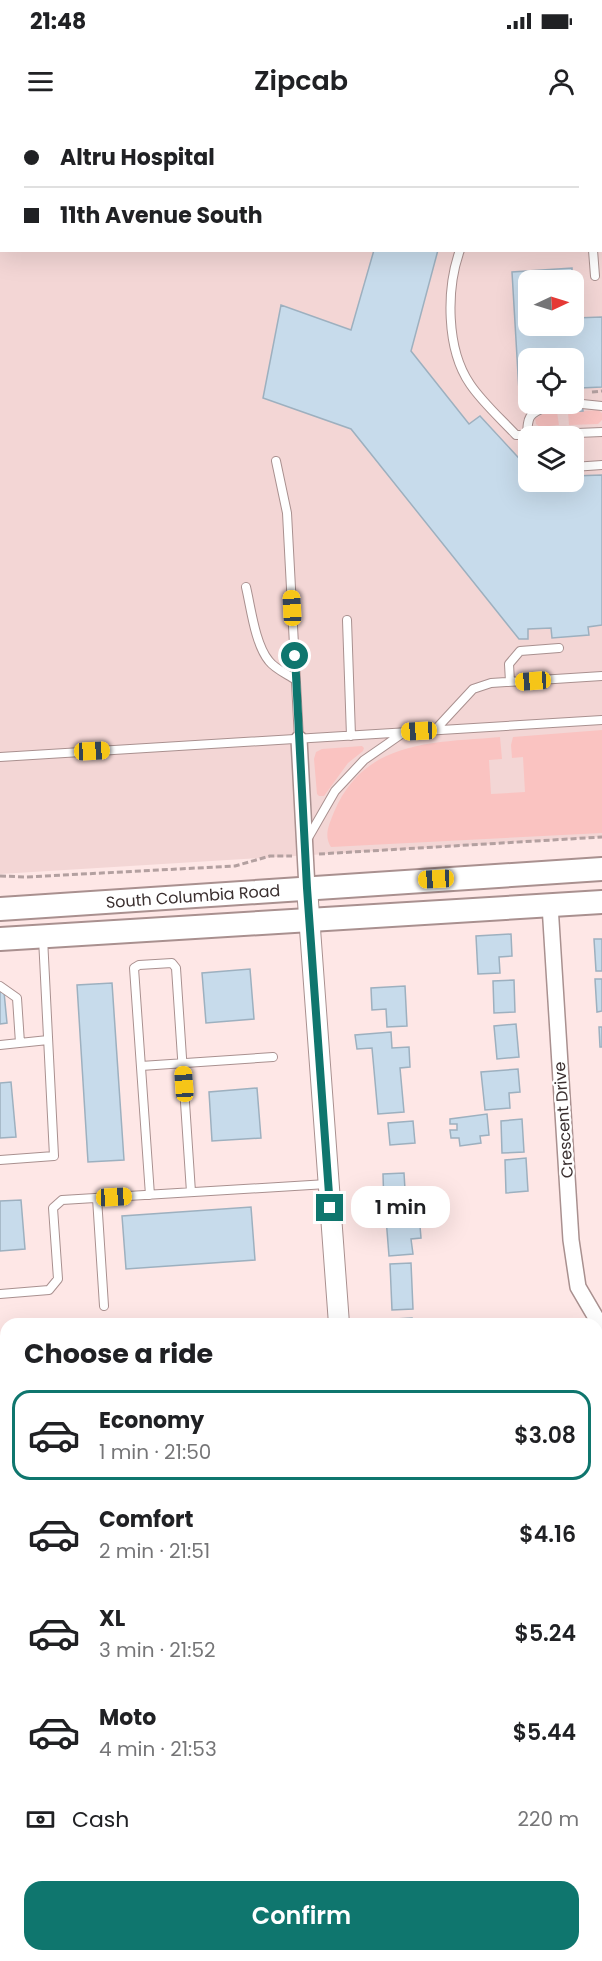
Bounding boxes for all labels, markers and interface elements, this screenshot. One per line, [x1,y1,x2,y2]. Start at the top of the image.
text: 21:48 [30,6,86,37]
text: Zipcab [254,62,348,99]
icon: menu [24,65,57,98]
icon: person [545,65,578,98]
text: Altru Hospital [60,142,215,173]
text: 11th Avenue South [60,200,263,231]
north arrow [518,270,584,336]
map controls [518,270,584,492]
button: locate [518,348,584,414]
button: layers [518,426,584,492]
car [282,590,302,626]
route start [281,642,308,669]
car [514,671,552,691]
car [401,721,437,741]
car [74,741,110,761]
car [418,869,454,889]
street label: South Columbia Road [105,879,281,914]
street label: Crescent Drive [548,1061,579,1179]
car [174,1065,194,1103]
car [96,1187,132,1207]
callout: 1 min [351,1187,450,1229]
text: 1 min [375,1193,426,1221]
route end [316,1194,343,1221]
text: Choose a ride [24,1335,213,1372]
text: Economy [99,1405,204,1436]
icon: car [27,1408,81,1462]
text: $3.08 [514,1420,576,1451]
text: 1 min · 21:50 [99,1438,211,1466]
text: Comfort [99,1504,193,1535]
icon: car [27,1507,81,1561]
text: $4.16 [519,1519,576,1550]
text: 2 min · 21:51 [99,1537,210,1565]
text: XL [99,1603,125,1634]
icon: car [27,1606,81,1660]
text: $5.24 [515,1618,576,1649]
text: 3 min · 21:52 [99,1636,216,1664]
text: Moto [99,1702,156,1733]
icon: car [27,1705,81,1759]
text: $5.44 [513,1717,576,1748]
text: 4 min · 21:53 [99,1735,217,1763]
icon: cash [24,1803,57,1836]
text: Cash [72,1804,129,1835]
text: 220 m [518,1805,579,1833]
button: Confirm [24,1881,579,1950]

